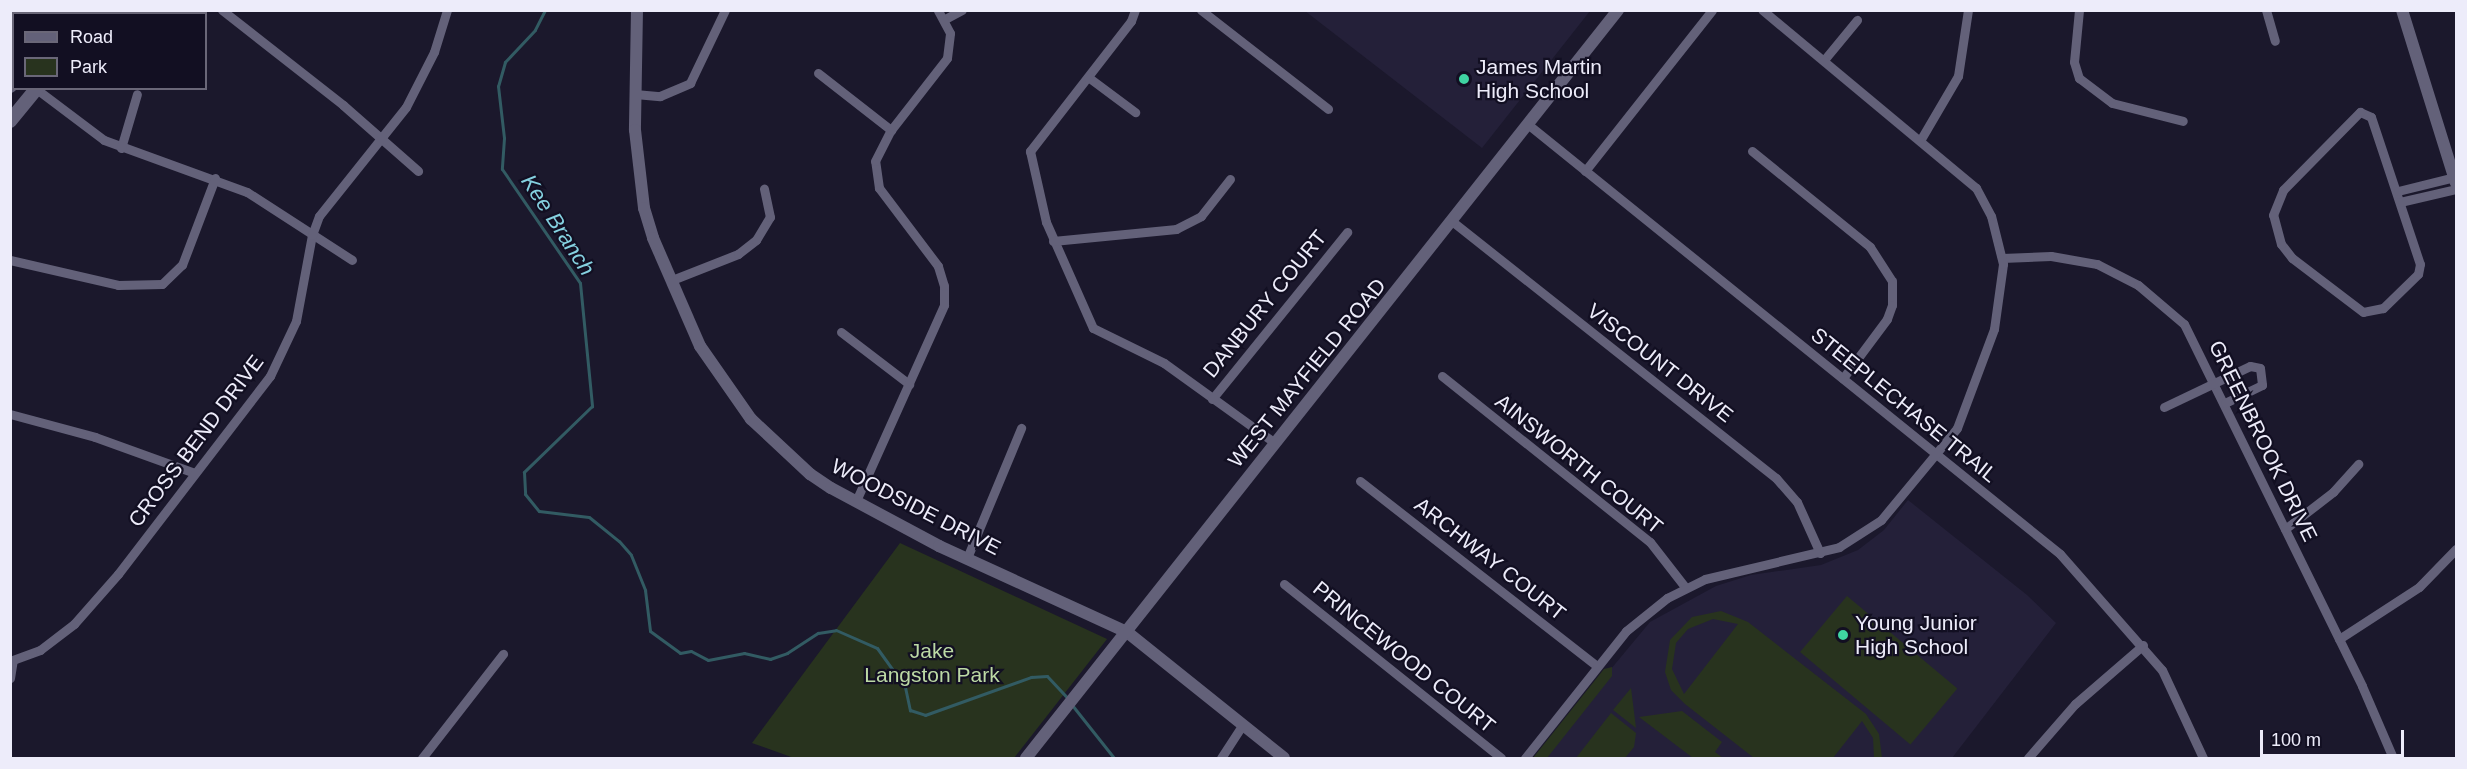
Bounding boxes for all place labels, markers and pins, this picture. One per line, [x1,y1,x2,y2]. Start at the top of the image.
place label: James Martin High School [1476,54,1602,104]
marker: James Martin High School [1457,72,1471,86]
place label: Young Junior High School [1855,610,1977,660]
marker: Young Junior High School [1836,628,1850,642]

